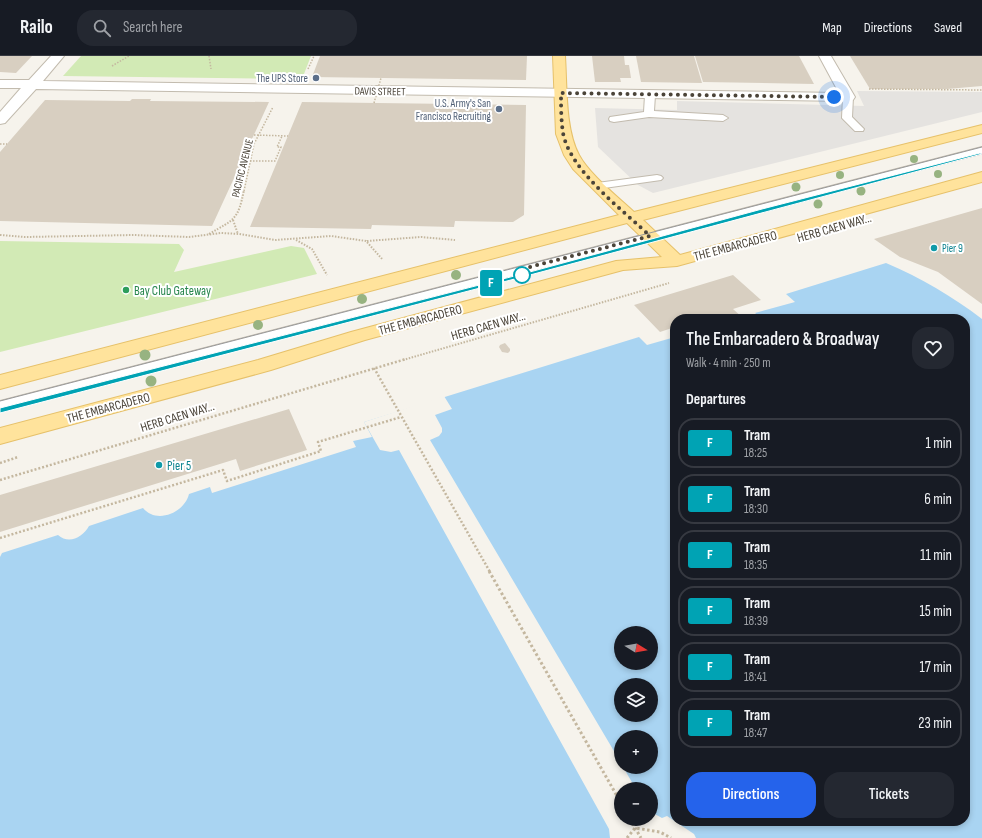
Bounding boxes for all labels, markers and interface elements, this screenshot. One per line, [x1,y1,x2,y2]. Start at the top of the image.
search box [77,10,357,46]
text: Railo [20,16,53,39]
icon: search [91,17,113,39]
text: Search here [123,18,183,37]
text: Map [822,19,842,36]
text: Directions [864,19,912,36]
text: Saved [934,19,962,36]
place label: The UPS Store [256,72,308,85]
marker: The UPS Store [311,73,321,83]
street label: DAVIS STREET [354,85,406,98]
your location [824,87,844,107]
place label: U.S. Army's San Francisco Recruiting [416,97,492,123]
marker: U.S. Army's San Francisco Recruiting [494,104,504,114]
street label: PACIFIC AVENUE [229,138,256,199]
street label: HERB CAEN WAY... [795,210,873,246]
street label: THE EMBARCADERO [692,227,779,265]
place label: Pier 9 [942,242,963,255]
marker: Pier 9 [929,243,939,253]
unlabelled marker [513,266,531,284]
line badge: F [478,270,504,296]
text: F [488,274,494,291]
place label: Bay Club Gateway [134,283,211,299]
marker: Bay Club Gateway [121,285,131,295]
street label: THE EMBARCADERO [377,301,464,339]
street label: HERB CAEN WAY... [449,308,527,344]
button: heart [912,327,954,369]
text: The Embarcadero & Broadway [686,328,879,351]
text: Walk · 4 min · 250 m [686,355,771,371]
street label: THE EMBARCADERO [65,389,152,427]
text: Departures [686,390,746,409]
street label: HERB CAEN WAY... [138,398,216,436]
text: Tram [744,426,770,445]
text: F [707,434,713,451]
text: 1 min [926,434,952,453]
text: 18:25 [744,445,767,461]
place label: Pier 5 [167,458,191,474]
marker: Pier 5 [154,460,164,470]
text: Tram [744,482,770,501]
text: F [707,490,713,507]
text: 6 min [924,490,952,509]
text: 18:30 [744,501,768,517]
text: Tram [744,538,770,557]
text: F [707,546,713,563]
text: 11 min [920,546,952,565]
text: 18:35 [744,557,767,573]
text: Tram [744,594,770,613]
text: F [707,602,713,619]
text: 15 min [920,602,952,621]
text: 18:39 [744,613,768,629]
north arrow [614,626,658,670]
map controls [614,626,658,826]
text: Tram [744,650,770,669]
text: F [707,658,713,675]
text: 17 min [920,658,952,677]
text: 18:41 [744,669,767,685]
button: layers [614,678,658,722]
text: Tram [744,706,770,725]
text: F [707,714,713,731]
text: 23 min [918,714,952,733]
text: 18:47 [744,725,767,741]
button: + [614,730,658,774]
button: Directions [686,772,816,818]
button: Tickets [824,772,954,818]
button: − [614,782,658,826]

